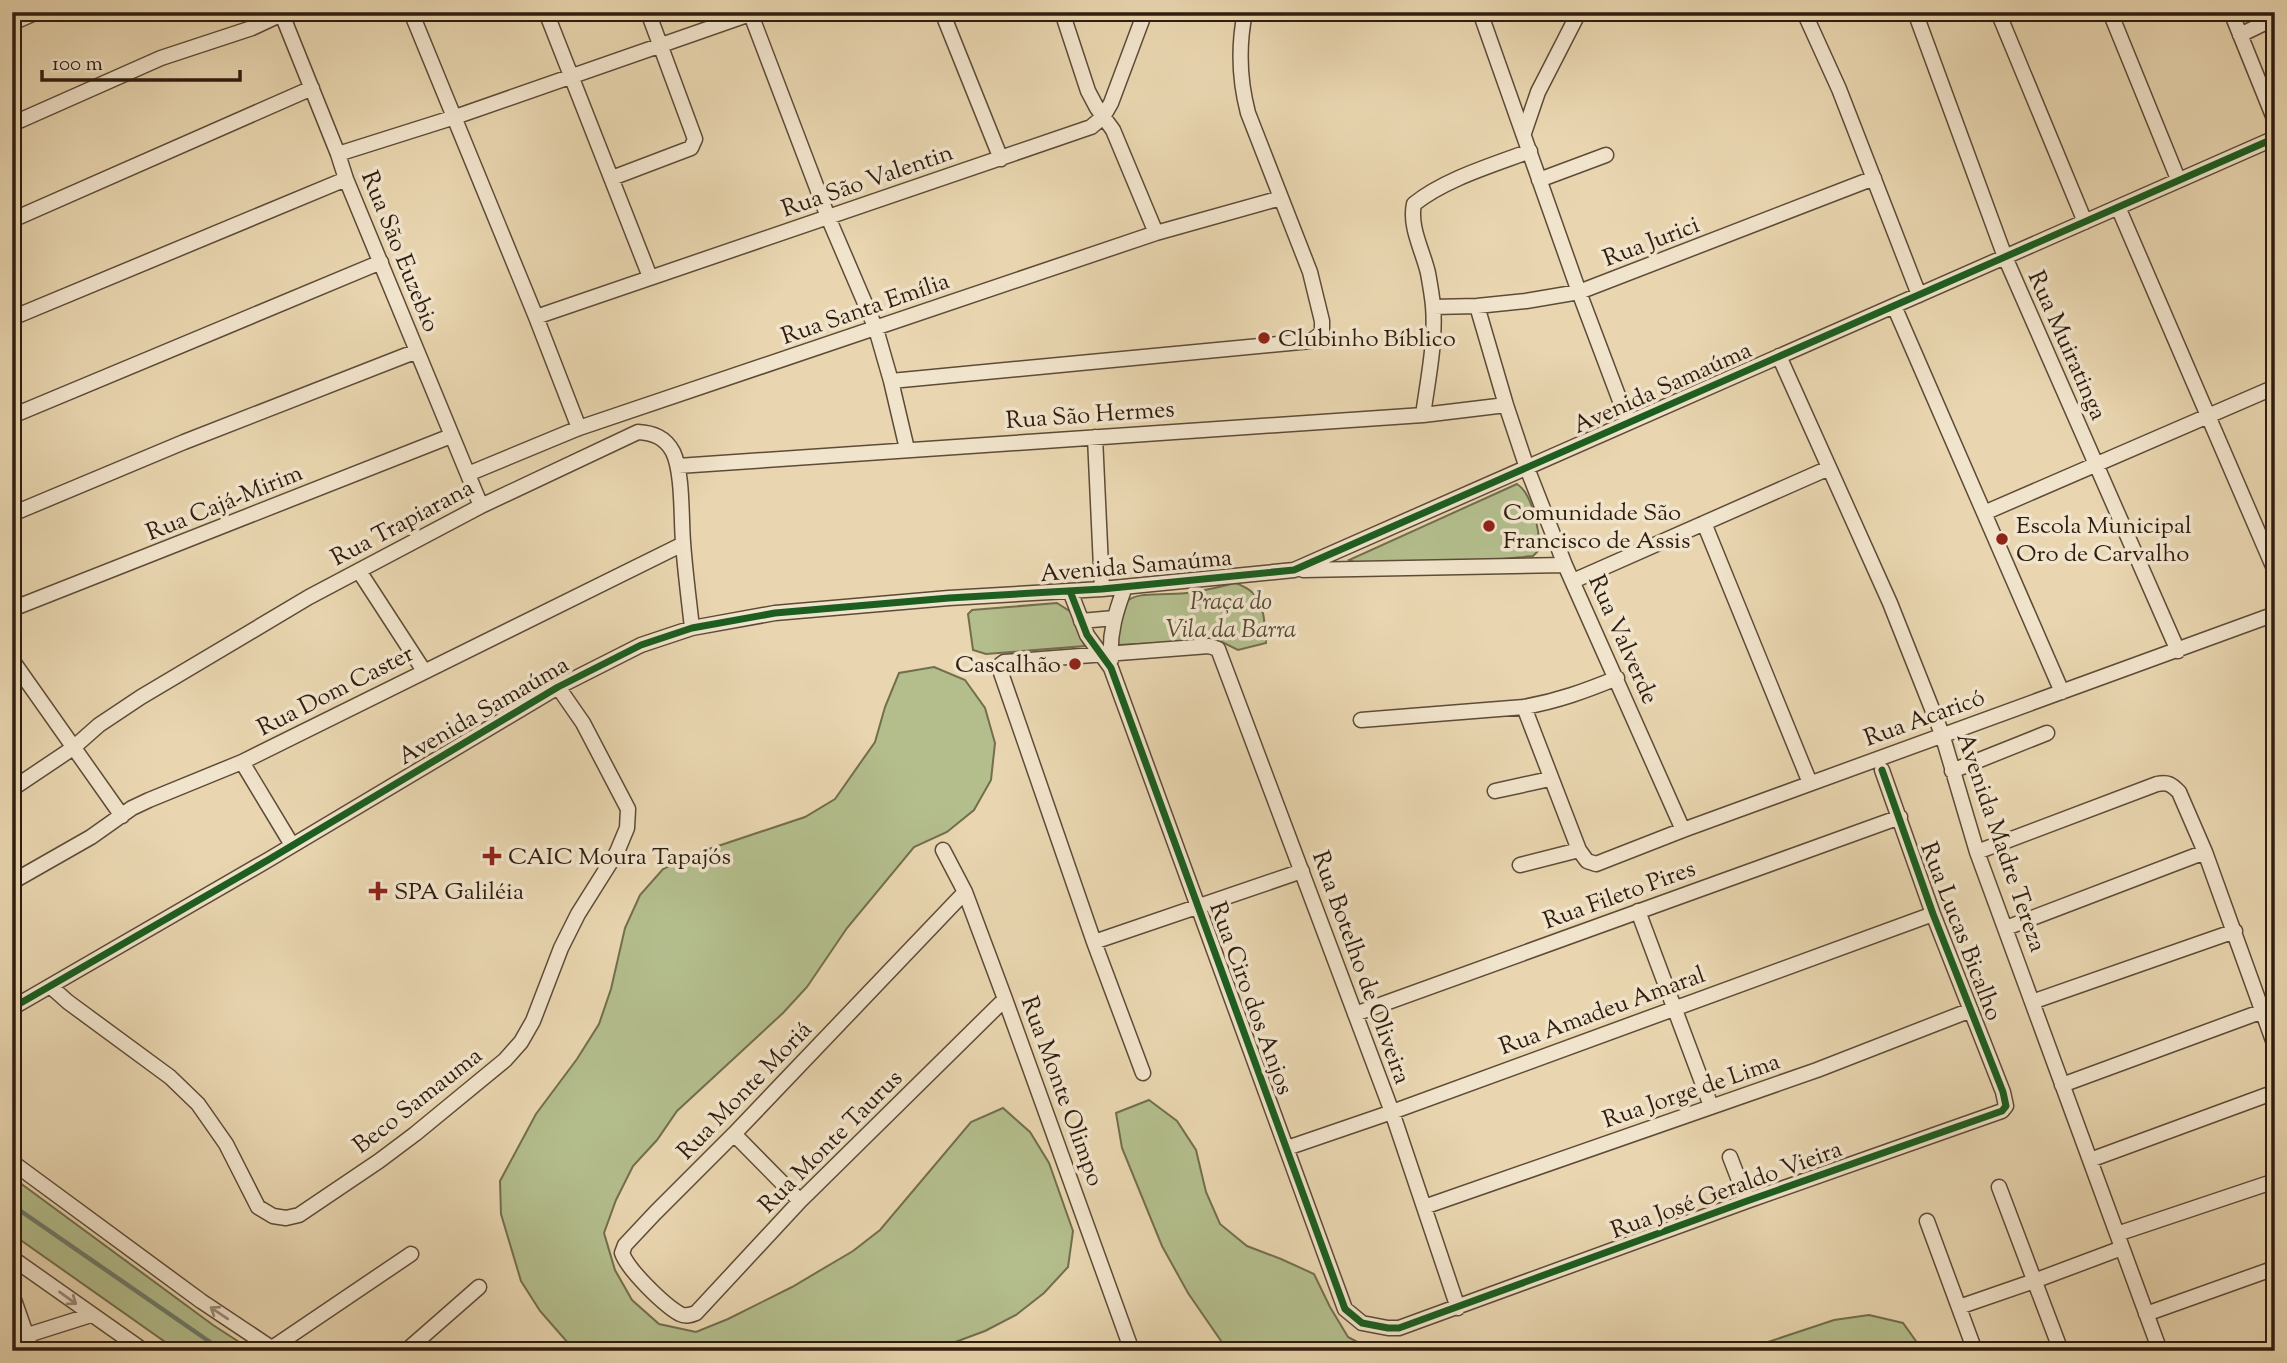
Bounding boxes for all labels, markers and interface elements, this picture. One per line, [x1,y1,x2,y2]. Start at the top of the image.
scale bar [42,38,240,82]
text: 100 m [52,50,103,80]
street label: Rua São Valentin [777,137,958,227]
street label: Rua São Euzebio [351,166,447,337]
street label: Rua Jurici [1599,209,1705,277]
street label: Rua Santa Emília [777,265,954,355]
street label: Rua Muiratinga [2018,266,2114,426]
place label: Clubinho Bíblico [1278,323,1456,357]
marker: Clubinho Bíblico [1256,330,1272,346]
street label: Avenida Samaúma [1568,334,1758,444]
street label: Rua São Hermes [1005,393,1176,439]
street label: Rua Cajá-Mirim [141,457,308,551]
street label: Rua Trapiarana [326,472,480,576]
place label: Comunidade São Francisco de Assis [1503,497,1690,559]
place label: Escola Municipal Oro de Carvalho [2016,510,2192,572]
marker: Comunidade São Francisco de Assis [1481,518,1497,534]
marker: Escola Municipal Oro de Carvalho [1994,531,2010,547]
street label: Avenida Samaúma [1039,542,1234,592]
street label: Rua Valverde [1578,570,1666,710]
park label: Praça do Vila da Barra [1166,586,1296,648]
street label: Rua Dom Caster [252,638,420,746]
street label: Avenida Samaúma [392,649,576,775]
place label: Cascalhão [955,649,1061,683]
marker: Cascalhão [1067,656,1083,672]
street label: Rua Acaricó [1860,681,1990,756]
street label: Avenida Madre Tereza [1947,729,2054,957]
street label: Rua Lucas Bicalho [1910,838,2010,1026]
place label: CAIC Moura Tapajós [508,841,731,875]
marker: CAIC Moura Tapajós [482,846,502,866]
street label: Rua Botelho de Oliveira [1302,846,1418,1089]
street label: Rua Fileto Pires [1539,853,1701,939]
place label: SPA Galiléia [394,876,524,910]
marker: SPA Galiléia [368,881,388,901]
street label: Rua Ciro dos Anjos [1199,898,1301,1100]
street label: Rua Amadeu Amaral [1495,959,1711,1065]
street label: Rua Monte Olimpo [1011,992,1111,1191]
street label: Rua Monte Moriá [670,1014,821,1168]
street label: Beco Samauma [346,1040,490,1163]
street label: Rua Jorge de Lima [1599,1046,1785,1138]
street label: Rua Monte Taurus [752,1063,911,1222]
street label: Rua José Geraldo Vieira [1606,1133,1847,1249]
one-way arrow [58,1291,77,1305]
one-way arrow [210,1306,229,1320]

